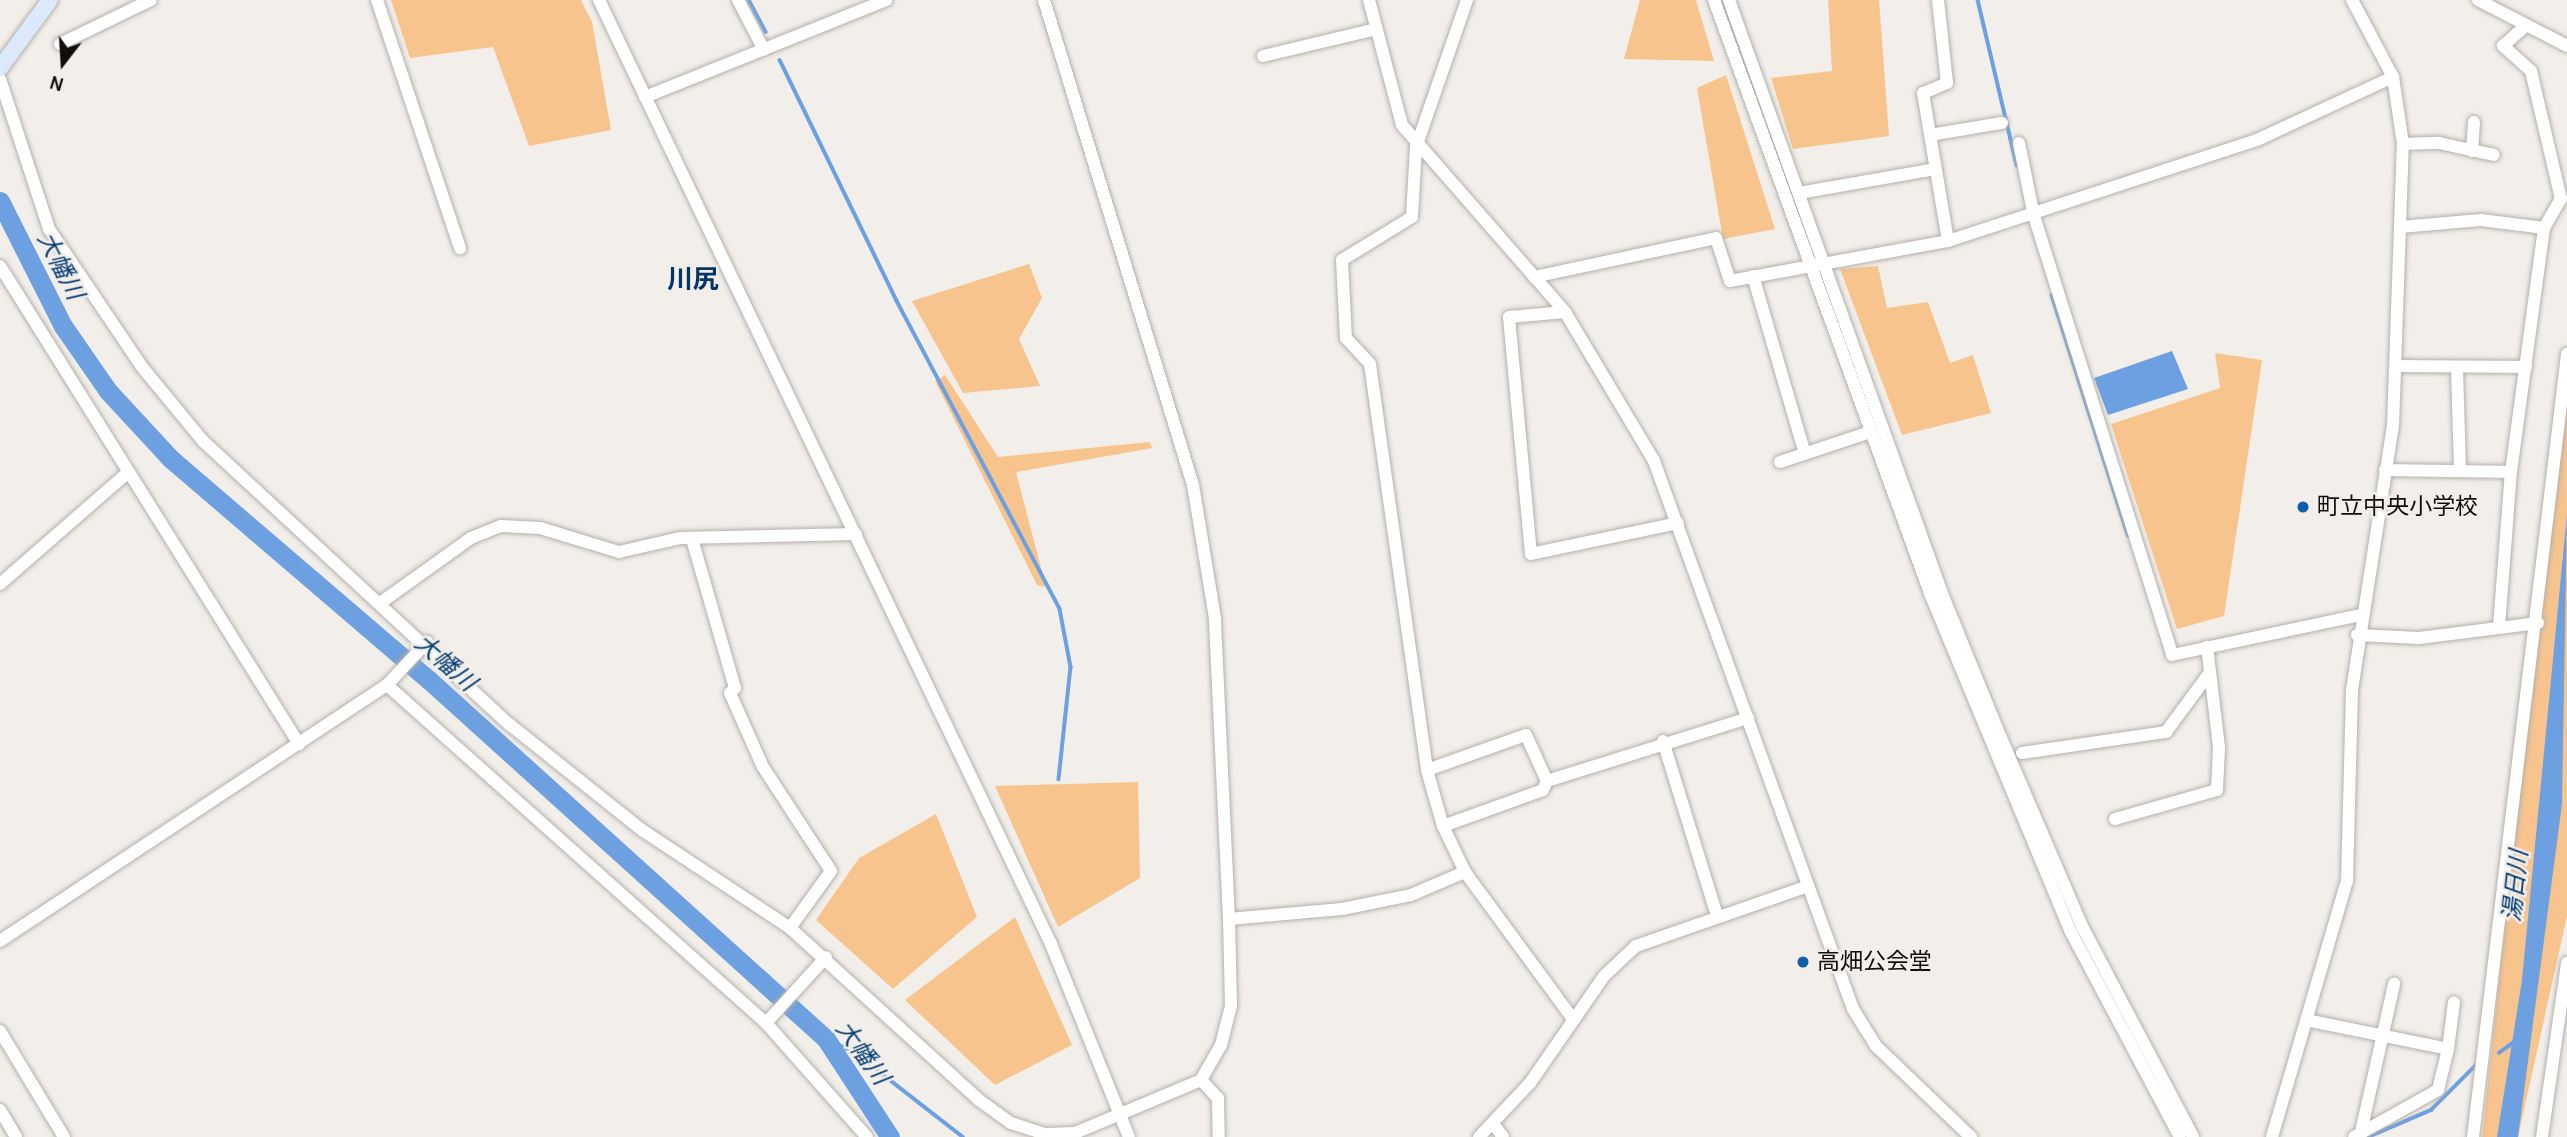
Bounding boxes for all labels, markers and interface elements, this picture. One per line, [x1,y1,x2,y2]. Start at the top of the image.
north arrow [28,28,98,98]
text: N [47,71,67,96]
water label: 大幡川 [31,227,89,305]
district label: 川尻 [667,264,719,296]
place label: 町立中央小学校 [2317,493,2478,521]
marker: 町立中央小学校 [2295,499,2311,515]
water label: 大幡川 [408,629,482,697]
water label: 湯日川 [2498,849,2534,923]
place label: 高畑公会堂 [1817,948,1932,976]
marker: 高畑公会堂 [1795,954,1811,970]
water label: 大幡川 [829,1015,895,1091]

